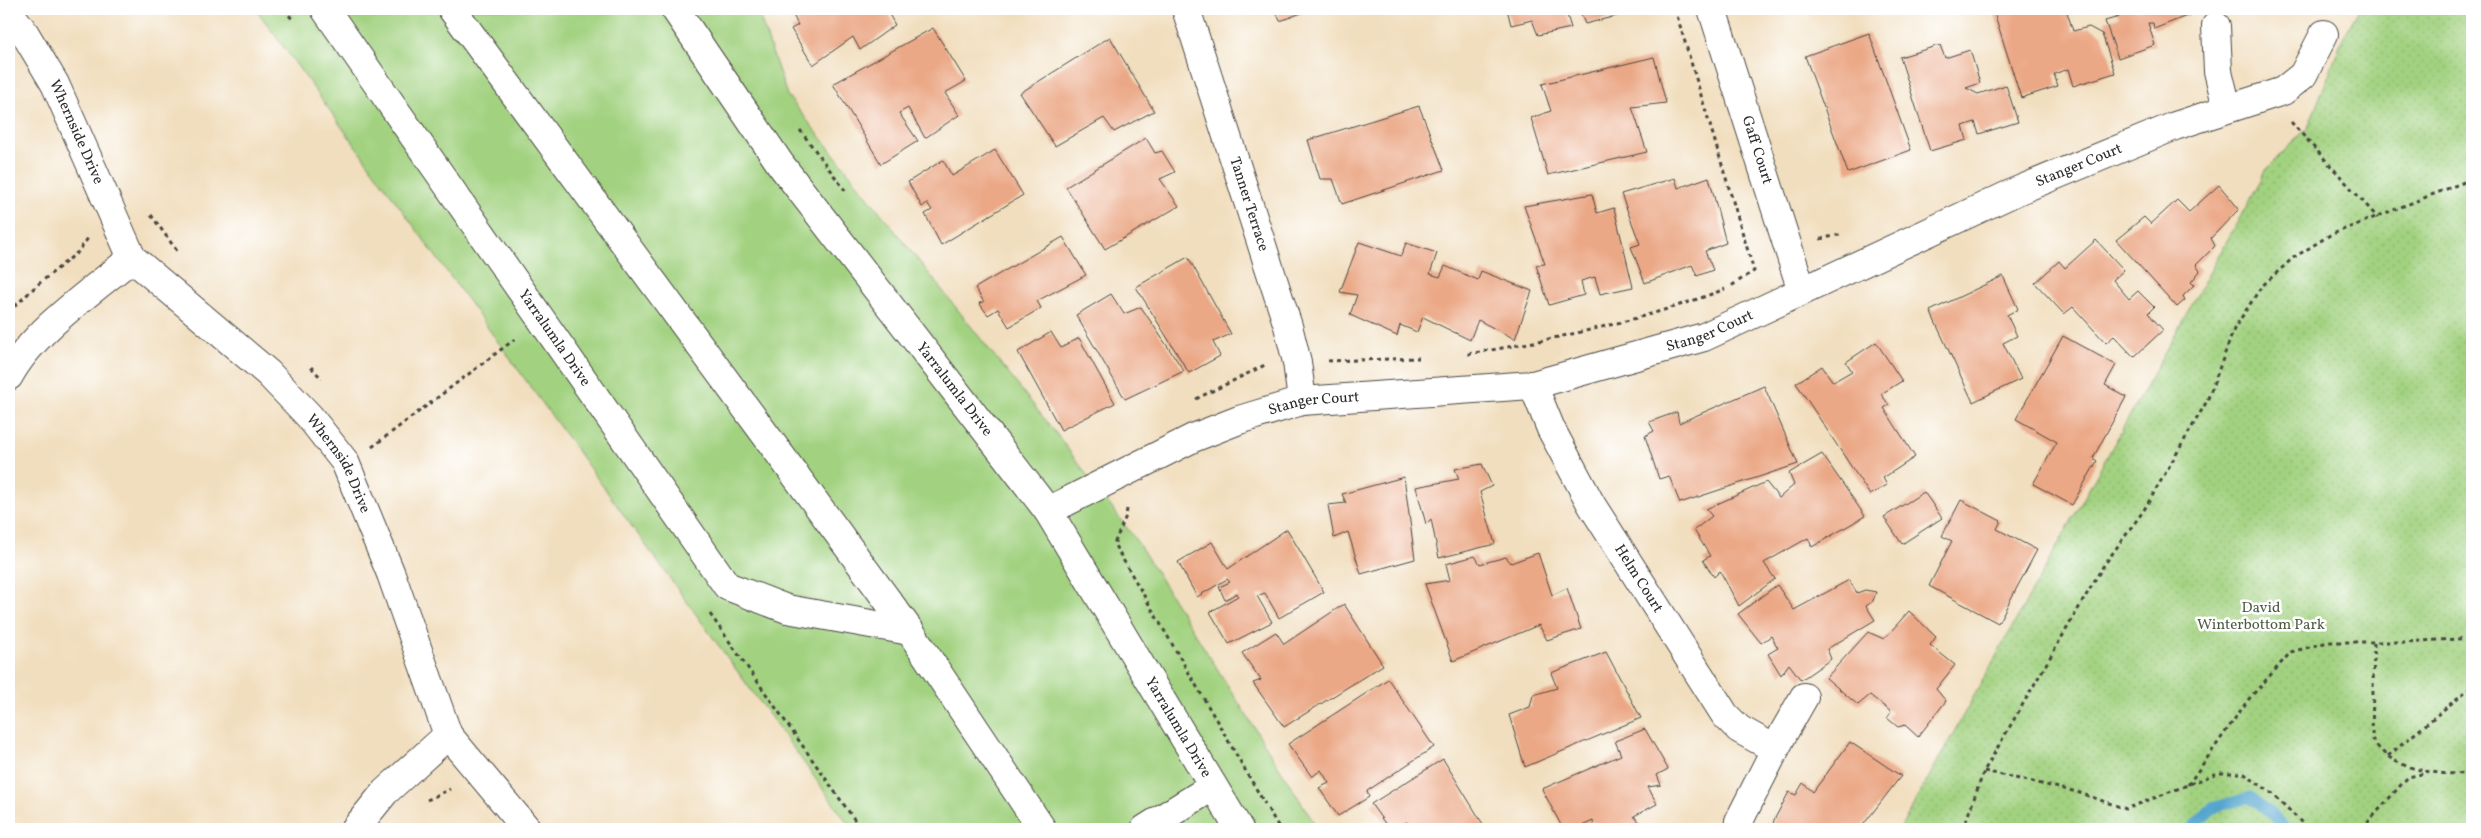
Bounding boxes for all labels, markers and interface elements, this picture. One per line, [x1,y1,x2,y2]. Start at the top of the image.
street label: Whernside Drive [44,76,109,188]
street label: Gaff Court [1736,113,1778,187]
street label: Stanger Court [2032,138,2125,193]
street label: Tanner Terrace [1224,154,1274,254]
street label: Yarralumla Drive [513,285,595,391]
street label: Stanger Court [1664,305,1757,358]
street label: Yarralumla Drive [911,338,997,441]
street label: Stanger Court [1266,387,1360,421]
street label: Whernside Drive [301,410,375,516]
street label: Helm Court [1609,541,1668,617]
park label: David Winterbottom Park [2197,598,2325,636]
street label: Yarralumla Drive [1140,673,1216,782]

